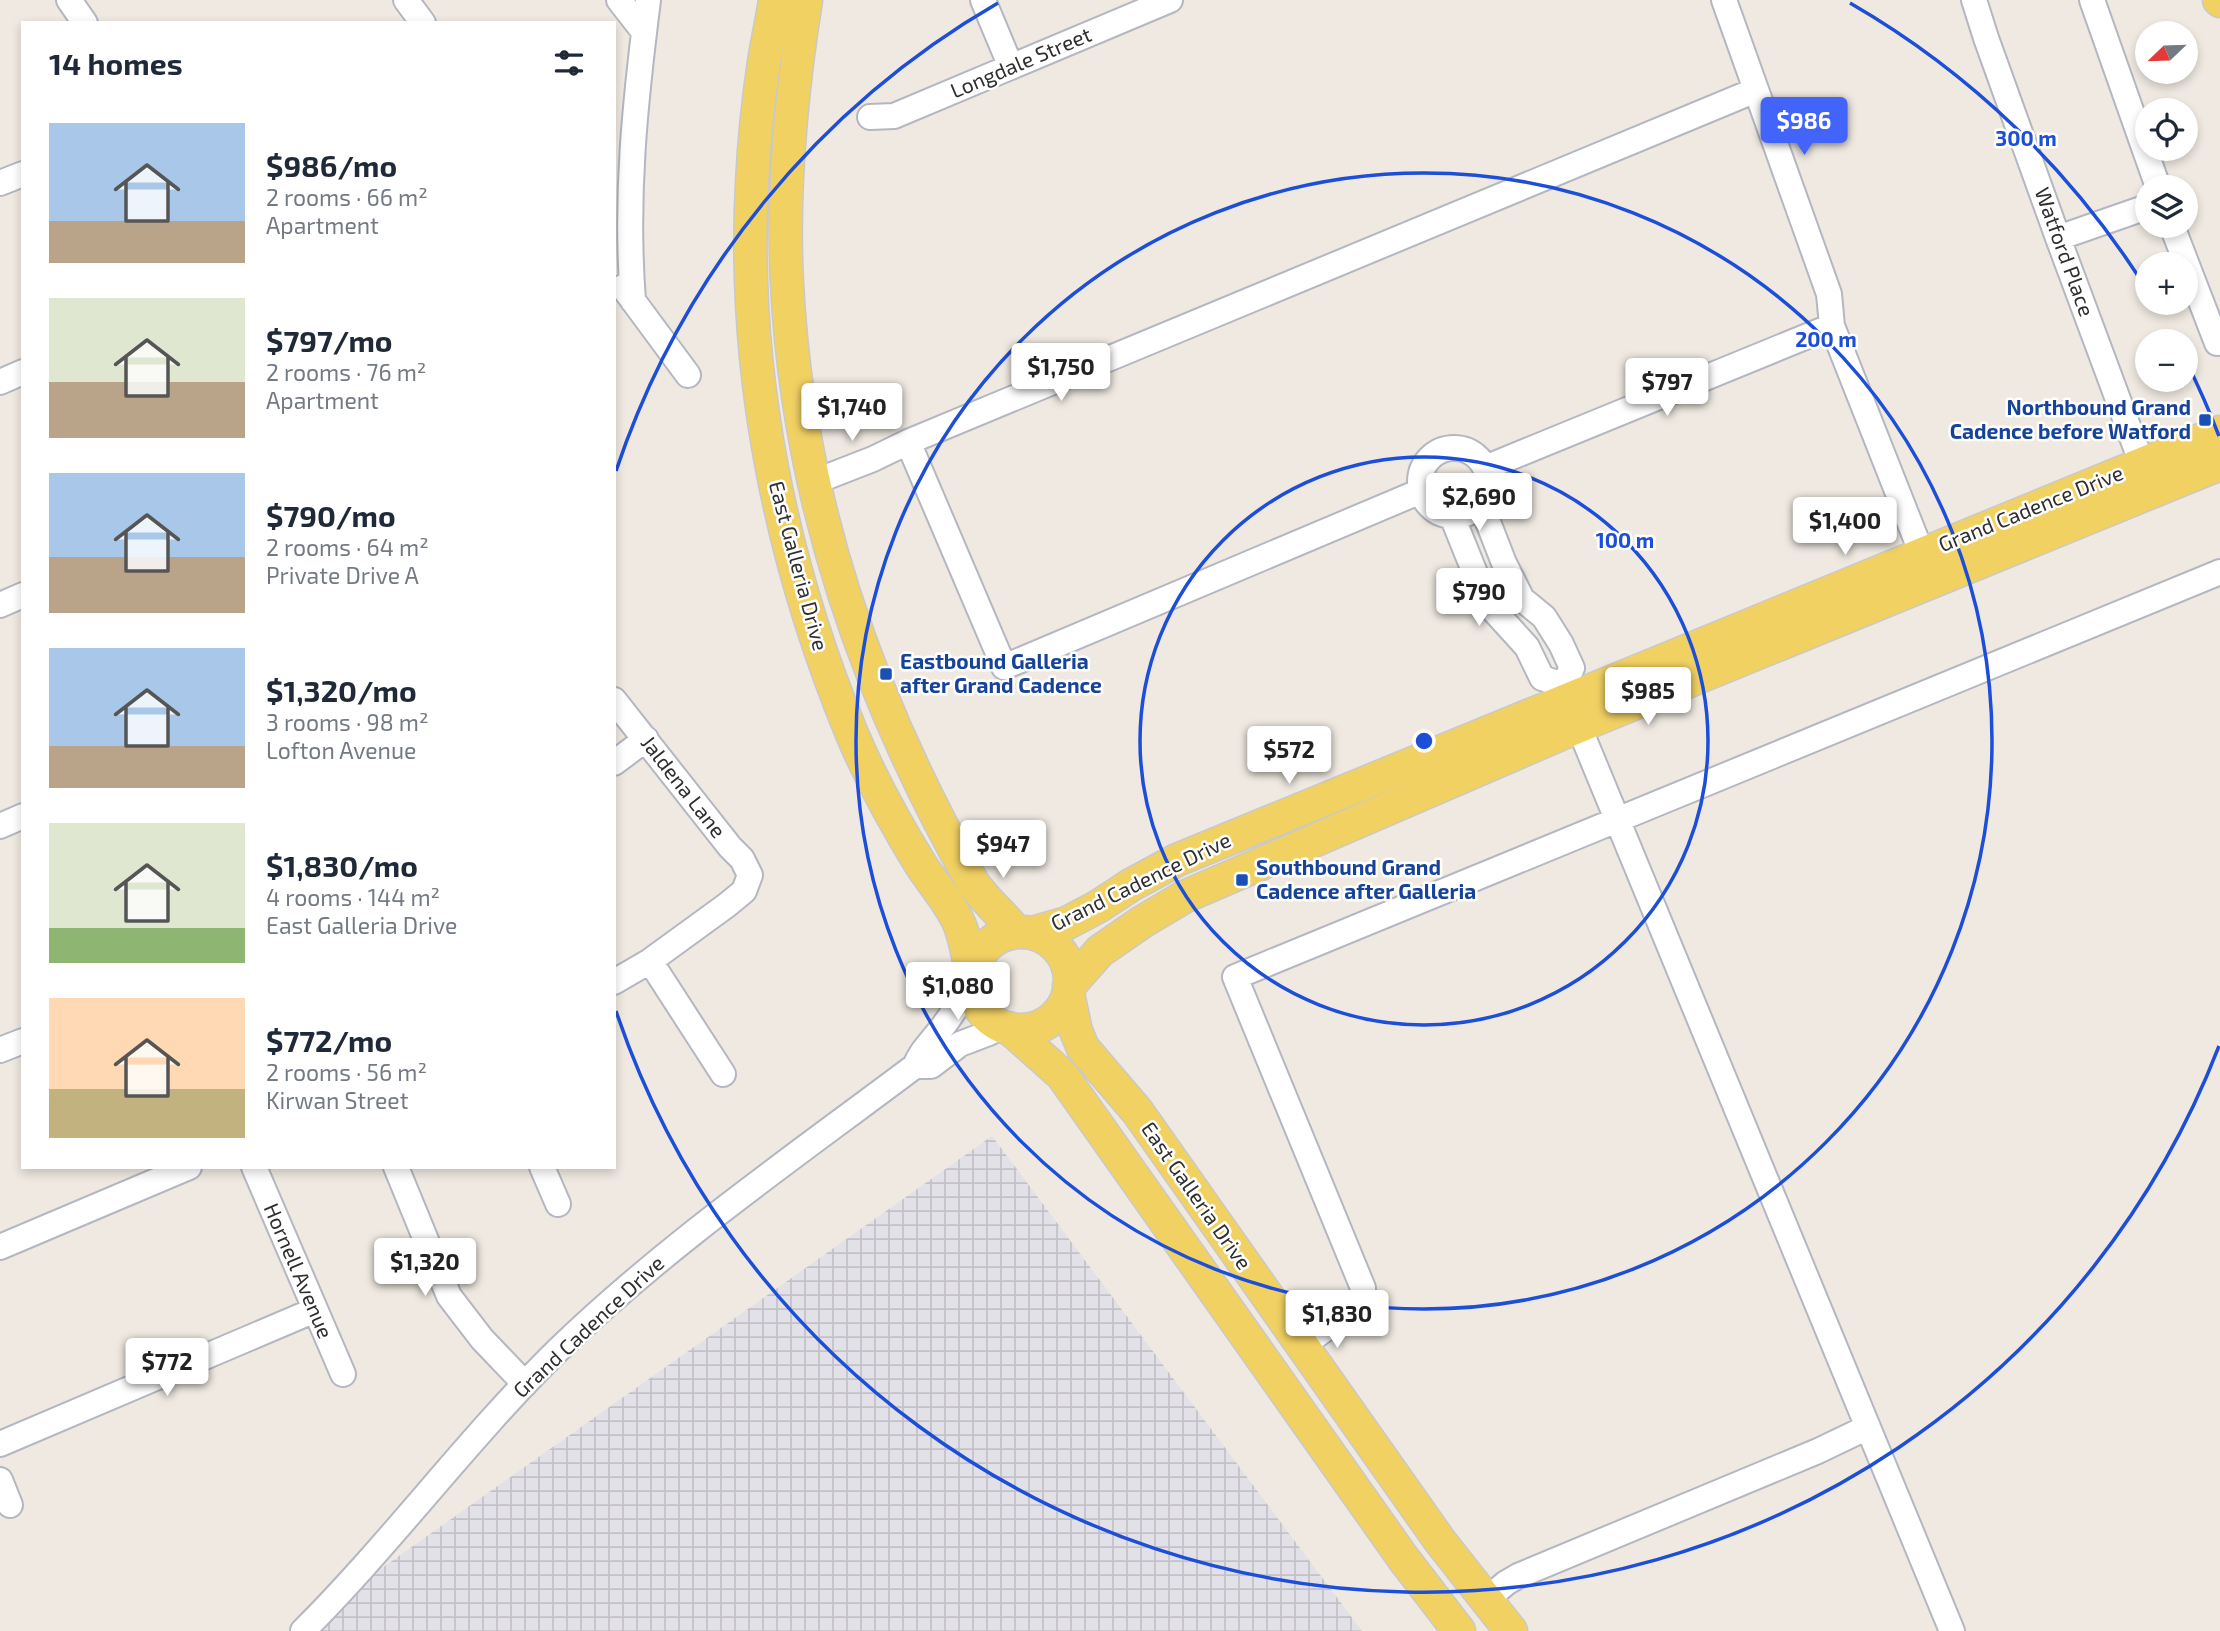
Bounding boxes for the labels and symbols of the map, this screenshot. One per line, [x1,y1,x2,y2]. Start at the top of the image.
street label: Longdale Street [946,21,1095,103]
north arrow [2135,21,2198,84]
pin: $986 [1763,97,1845,157]
text: 300 m [1995,125,2057,150]
street label: Watford Place [2031,184,2100,319]
text: 200 m [1795,326,1857,351]
pin: $1,750 [1004,344,1118,403]
pin: $797 [1626,358,1708,418]
pin: $1,740 [795,384,909,443]
place label: Northbound Grand Cadence before Watford [1950,394,2191,443]
marker: Northbound Grand Cadence before Watford [2197,412,2213,428]
street label: Grand Cadence Drive [1934,459,2126,556]
pin: $2,690 [1422,474,1536,533]
street label: East Galleria Drive [765,478,834,653]
pin: $1,400 [1788,498,1902,557]
text: 100 m [1596,527,1654,552]
pin: $790 [1438,568,1520,628]
place label: Eastbound Galleria after Grand Cadence [900,648,1102,697]
marker: Eastbound Galleria after Grand Cadence [878,666,894,682]
pin: $985 [1607,668,1689,727]
pin: $572 [1248,726,1330,786]
centre of rings [1412,729,1436,753]
street label: Jaldena Lane [637,730,732,842]
pin: $947 [962,820,1044,880]
street label: Grand Cadence Drive [1046,826,1234,935]
place label: Southbound Grand Cadence after Galleria [1256,854,1476,903]
marker: Southbound Grand Cadence after Galleria [1234,872,1250,888]
pin: $1,080 [901,962,1015,1022]
street label: East Galleria Drive [1137,1116,1258,1274]
street label: Hornell Avenue [260,1199,339,1342]
pin: $1,320 [368,1238,482,1298]
street label: Grand Cadence Drive [507,1250,669,1402]
pin: $1,830 [1280,1290,1394,1350]
pin: $772 [126,1338,208,1398]

